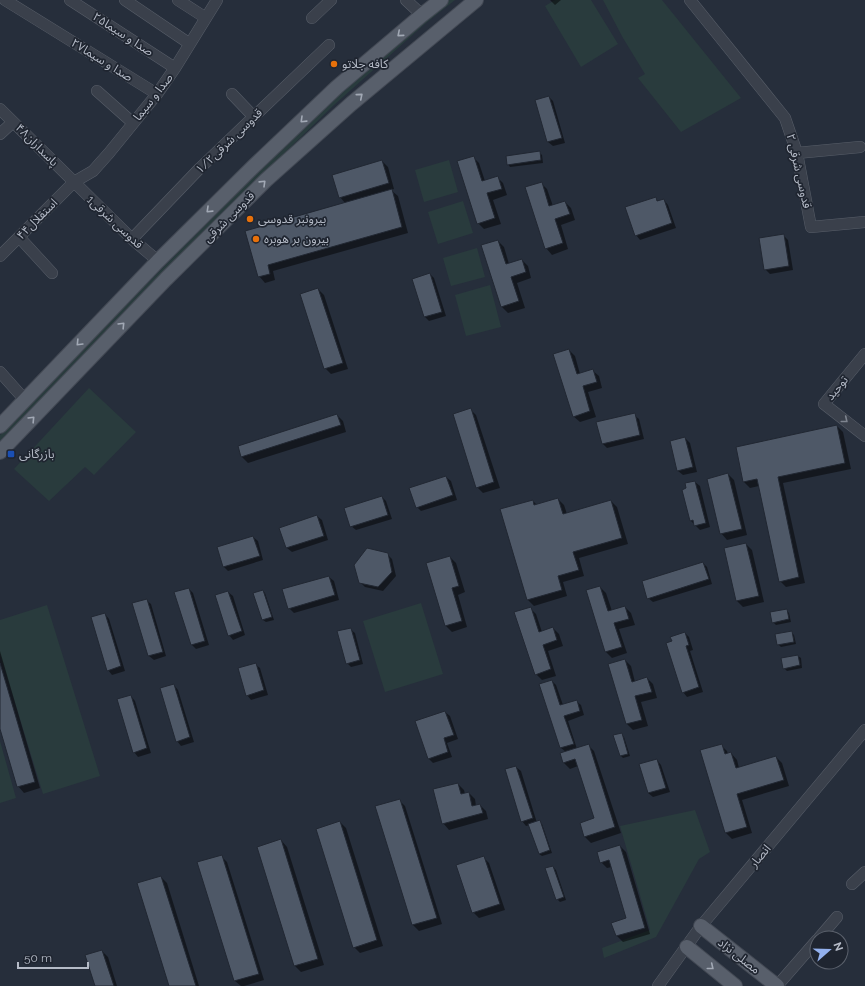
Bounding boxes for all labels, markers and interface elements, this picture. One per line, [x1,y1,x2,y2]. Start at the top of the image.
street label: صدا و سیما۲۵ [90,9,156,59]
one-way arrow [397,29,404,36]
street label: صدا و سیما۲۷ [69,36,135,85]
place label: کافه جلاتو [342,57,389,71]
marker: کافه جلاتو [329,59,339,69]
street label: صدا و سیما [130,71,176,123]
one-way arrow [355,94,362,101]
street label: قدوسی شرقی۱/۲ [193,106,265,176]
one-way arrow [300,115,308,123]
street label: پاسداران۴۸ [12,121,61,170]
street label: قدوسی شرقی ۲ [784,132,814,210]
one-way arrow [258,180,266,188]
street label: قدوسی شرقی [201,189,257,245]
street label: 1قدوسی شرقی [84,192,146,252]
street label: استقلال۴۴ [14,196,60,242]
one-way arrow [206,206,214,213]
place label: بیرونبر قدوسی [258,212,326,226]
marker: بیرونبر قدوسی [245,214,255,224]
place label: بیرون بر هوبره [264,232,329,246]
marker: بیرون بر هوبره [251,234,261,244]
one-way arrow [117,322,125,330]
one-way arrow [76,338,84,346]
street label: توحید [823,373,851,403]
one-way arrow [840,415,847,422]
one-way arrow [27,416,35,424]
place label: بازرگانی [19,447,55,461]
marker: بازرگانی [6,449,16,459]
street label: انصار [746,842,774,871]
north arrow [809,930,849,970]
street label: مصلی نژاد [715,935,763,977]
text: N [830,941,845,953]
scale bar [18,944,88,970]
text: 50 m [24,951,52,965]
one-way arrow [706,962,713,969]

